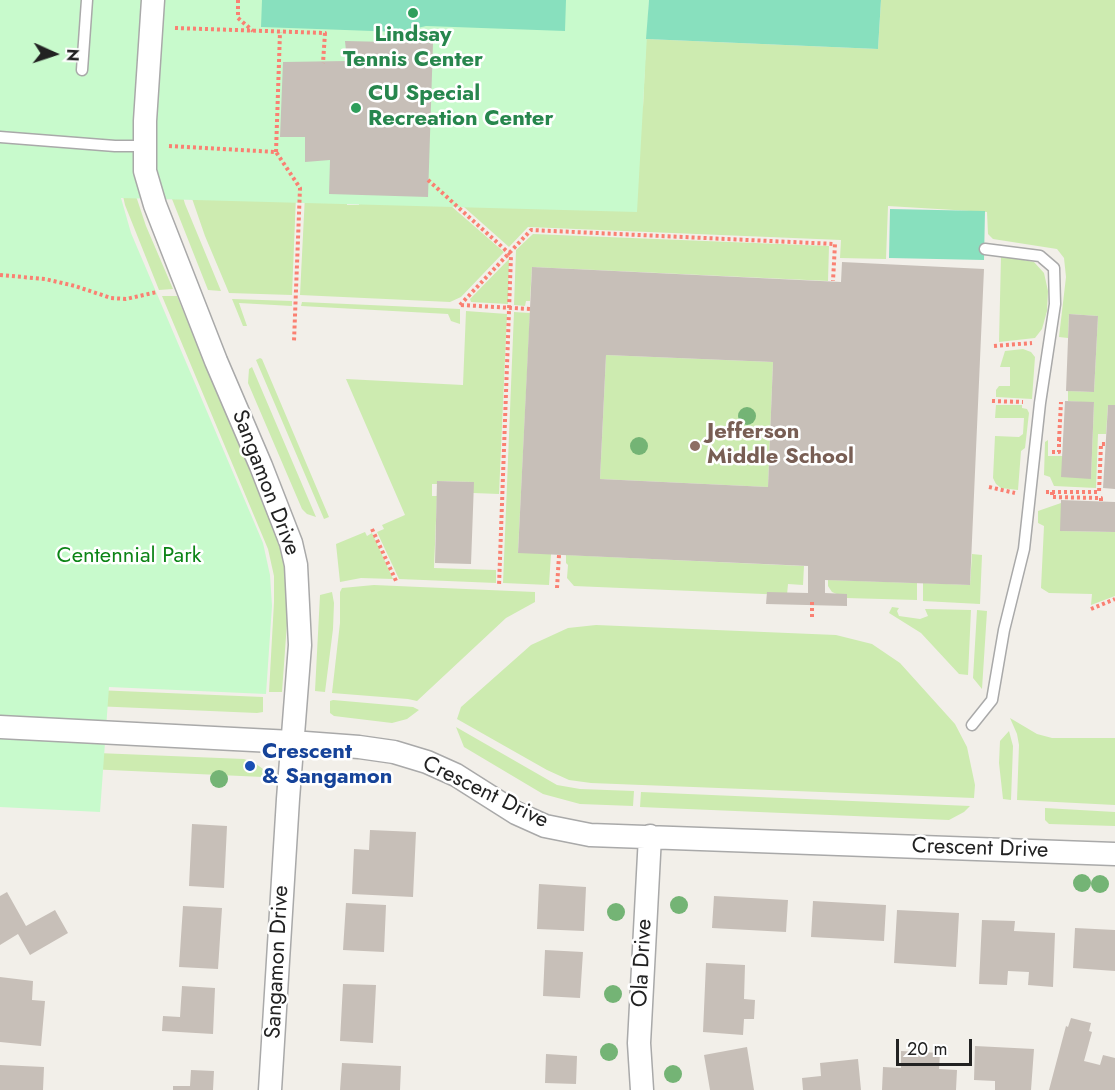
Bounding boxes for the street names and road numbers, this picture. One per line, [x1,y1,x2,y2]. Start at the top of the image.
street label: Sangamon Drive [225,407,305,559]
street label: Crescent Drive [418,751,552,835]
street label: Crescent Drive [911,833,1049,865]
street label: Sangamon Drive [261,885,295,1039]
street label: Ola Drive [628,918,658,1008]

